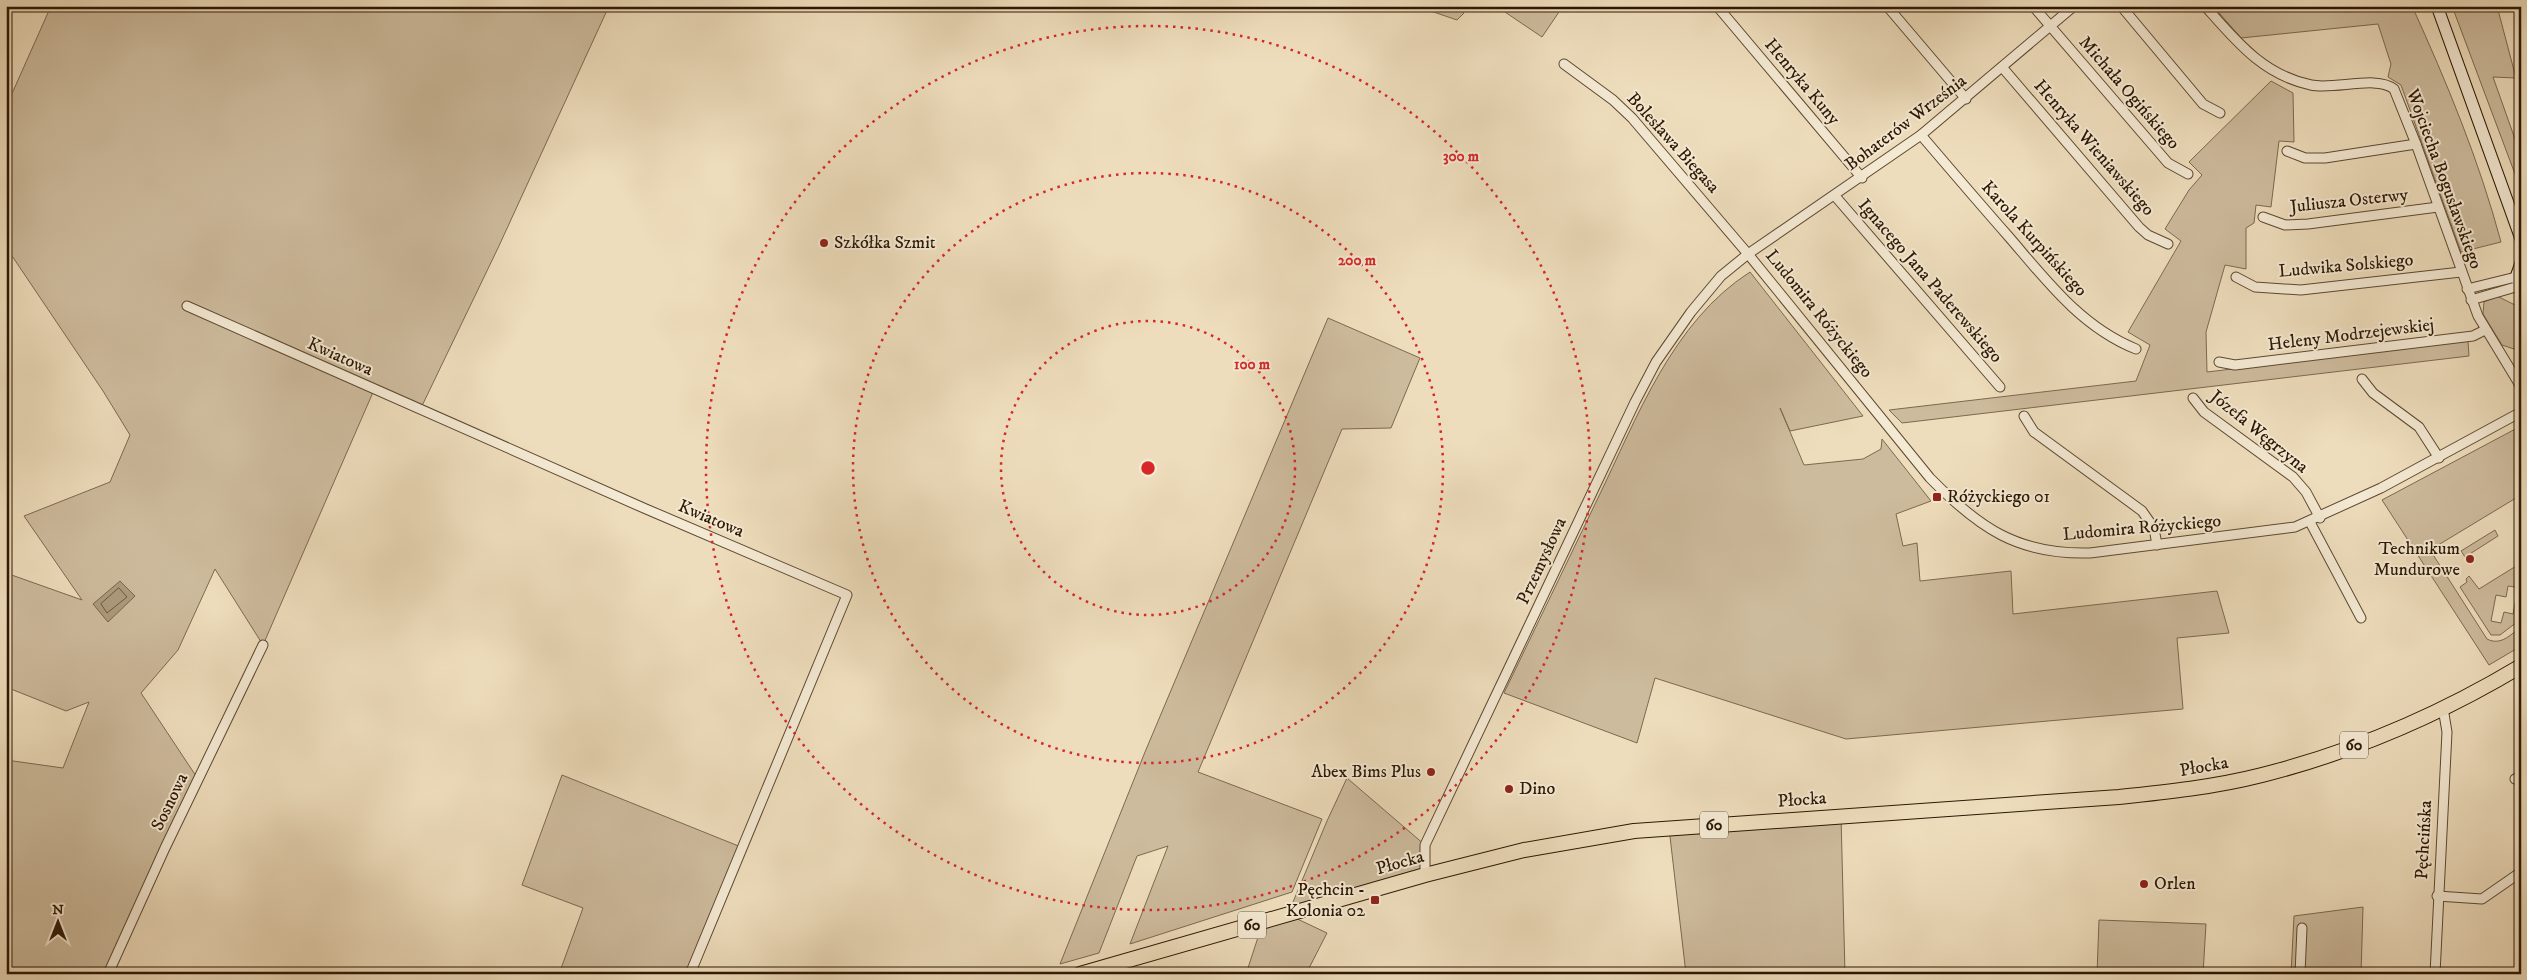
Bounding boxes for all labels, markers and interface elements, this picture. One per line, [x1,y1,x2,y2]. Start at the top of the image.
street label: Michała Ogińskiego [2074,32,2184,154]
street label: Henryka Kuny [1759,34,1845,130]
street label: Bohaterów Września [1841,70,1971,176]
street label: Henryka Wieniawskiego [2029,75,2159,221]
street label: Wojciecha Bogusławskiego [2401,85,2487,272]
street label: Bolesława Biegasa [1622,88,1724,198]
text: 300 m [1443,147,1480,166]
street label: Karola Kurpińskiego [1976,177,2092,302]
street label: Juliusza Osterwy [2287,184,2409,218]
street label: Ignacego Jana Paderewskiego [1853,195,2007,368]
place label: Szkółka Szmit [834,232,936,254]
marker: Szkółka Szmit [818,237,830,249]
street label: Ludomira Różyckiego [1760,245,1878,383]
street label: Ludwika Solskiego [2278,249,2415,283]
text: 200 m [1338,251,1377,270]
street label: Heleny Modrzejewskiej [2267,314,2435,356]
street label: Kwiatowa [304,333,377,381]
text: 100 m [1234,355,1271,374]
street label: Józefa Węgrzyna [2204,384,2313,479]
centre of rings [1139,459,1157,477]
place label: Różyckiego 01 [1947,486,2050,508]
marker: Różyckiego 01 [1931,491,1943,503]
street label: Kwiatowa [675,495,748,543]
street label: Ludomira Różyckiego [2062,510,2222,546]
street label: Przemysłowa [1512,514,1572,608]
place label: Technikum Mundurowe [2374,538,2460,581]
marker: Technikum Mundurowe [2464,553,2476,565]
road number: 60 [2340,732,2368,758]
street label: Płocka [2178,752,2230,782]
place label: Abex Bims Plus [1311,761,1421,783]
marker: Abex Bims Plus [1425,766,1437,778]
street label: Sosnowa [147,769,194,834]
place label: Dino [1519,778,1555,800]
marker: Dino [1503,783,1515,795]
street label: Płocka [1777,787,1827,813]
street label: Pęchcińska [2411,800,2437,880]
road number: 60 [1700,812,1728,838]
street label: Płocka [1373,846,1427,880]
place label: Orlen [2154,873,2196,895]
marker: Orlen [2138,878,2150,890]
place label: Pęchcin - Kolonia 02 [1286,879,1365,922]
marker: Pęchcin - Kolonia 02 [1369,894,1381,906]
north arrow [32,898,82,948]
text: N [52,901,64,919]
road number: 60 [1238,912,1266,938]

